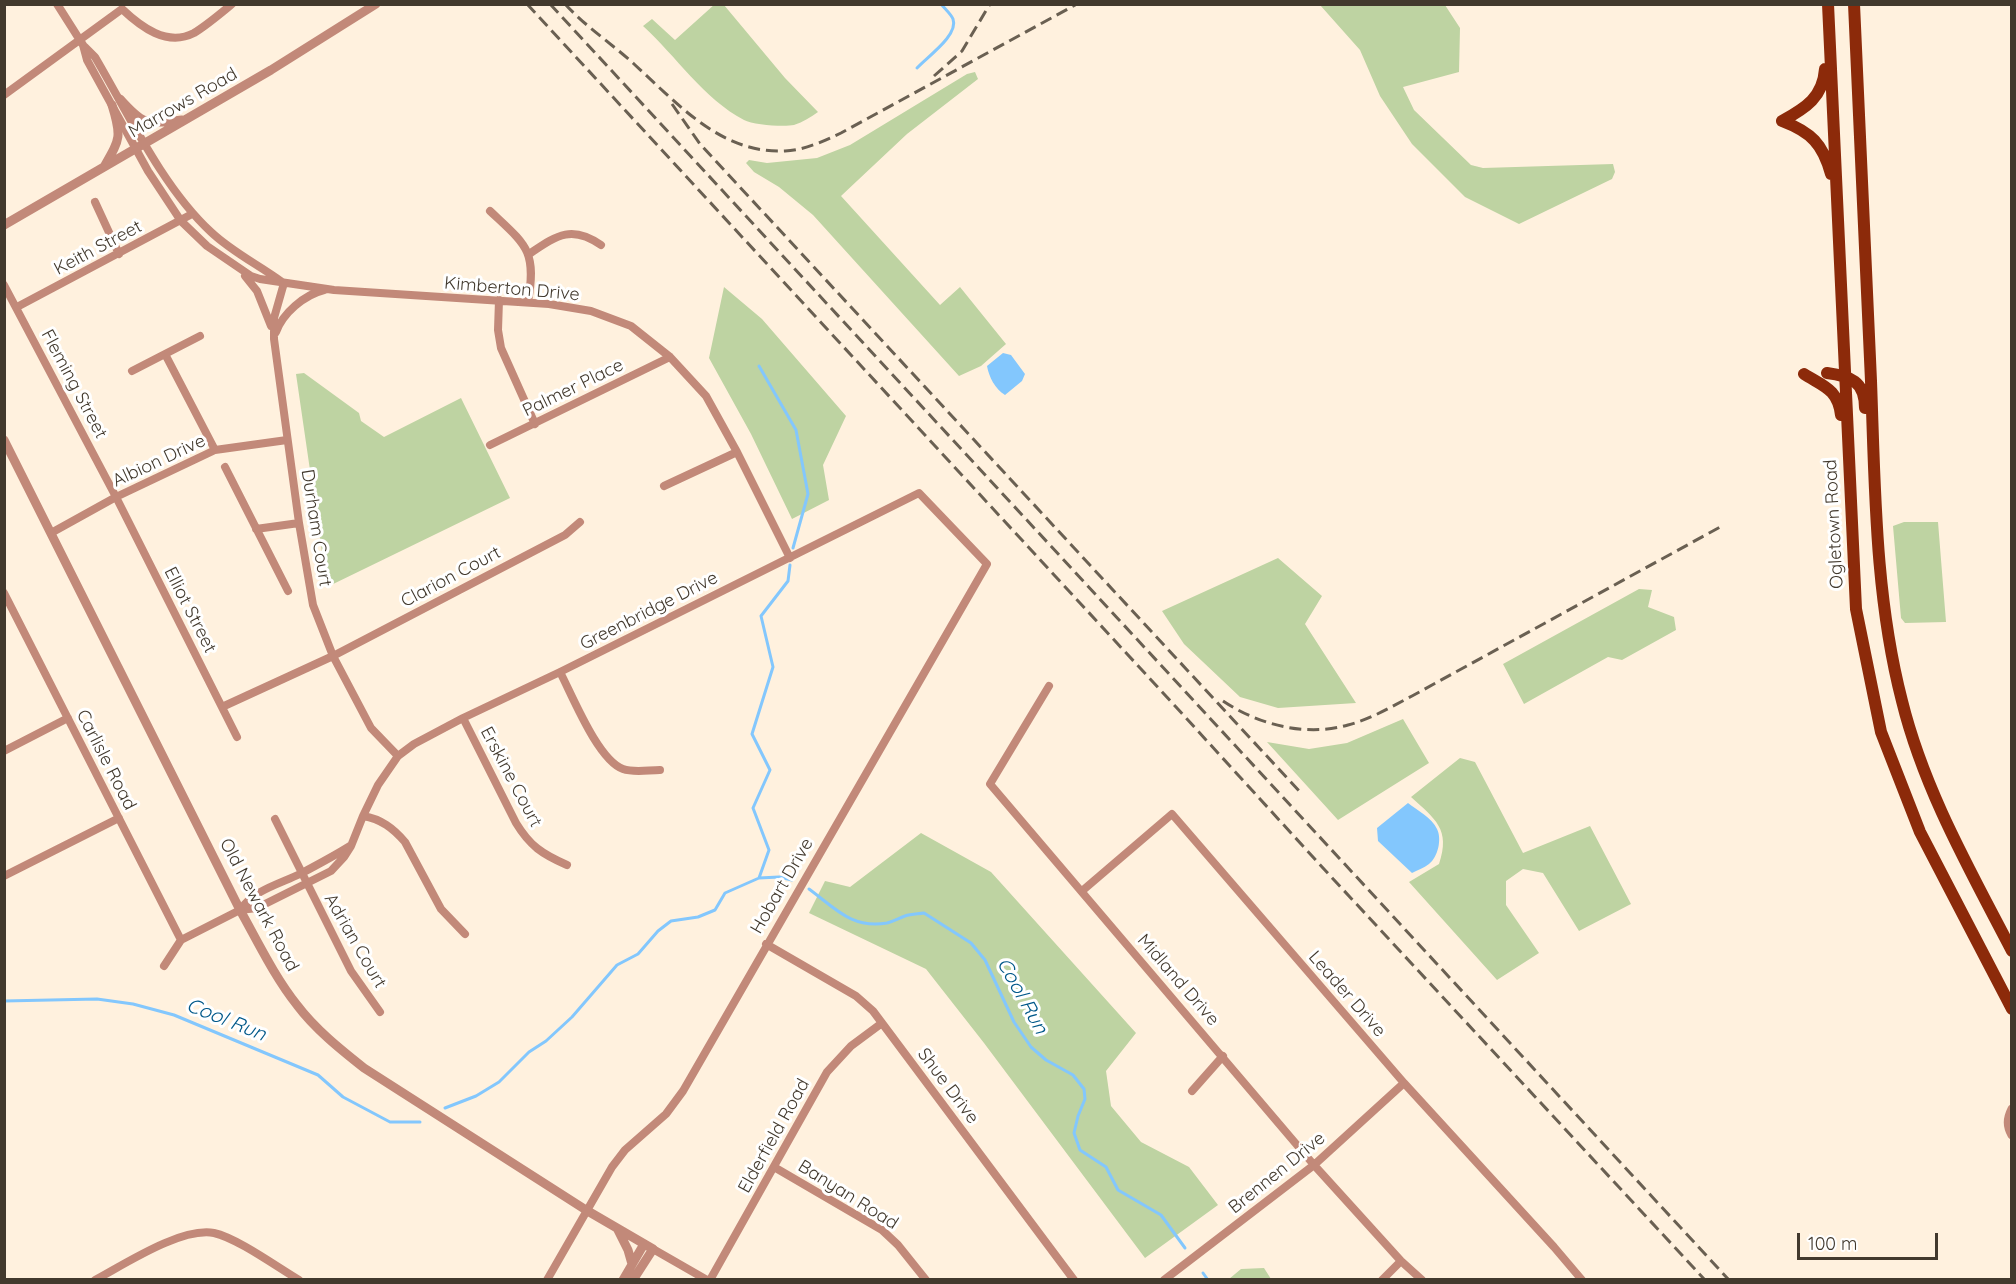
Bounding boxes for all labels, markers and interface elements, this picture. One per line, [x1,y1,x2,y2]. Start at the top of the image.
street label: Marrows Road [125,63,241,143]
street label: Keith Street [50,216,146,280]
street label: Kimberton Drive [443,272,581,306]
street label: Fleming Street [36,326,112,442]
street label: Palmer Place [519,354,627,422]
street label: Albion Drive [109,430,209,492]
street label: Ogletown Road [1820,459,1848,589]
street label: Durham Court [296,468,336,588]
street label: Clarion Court [398,542,504,612]
street label: Elliot Street [159,563,221,657]
street label: Greenbridge Drive [577,567,721,655]
street label: Carlisle Road [71,706,141,814]
street label: Erskine Court [476,723,546,831]
street label: Hobart Drive [746,834,818,938]
street label: Old Newark Road [215,835,303,975]
street label: Adrian Court [319,890,391,992]
street label: Midland Drive [1132,930,1224,1030]
street label: Leader Drive [1304,947,1390,1041]
water label: Cool Run [991,954,1053,1038]
water label: Cool Run [183,993,269,1047]
street label: Shue Drive [913,1044,983,1128]
street label: Elderfield Road [734,1075,814,1197]
street label: Brennen Drive [1224,1127,1330,1219]
street label: Banyan Road [794,1156,902,1234]
scale bar [1800,1221,1941,1259]
text: 100 m [1808,1232,1857,1255]

